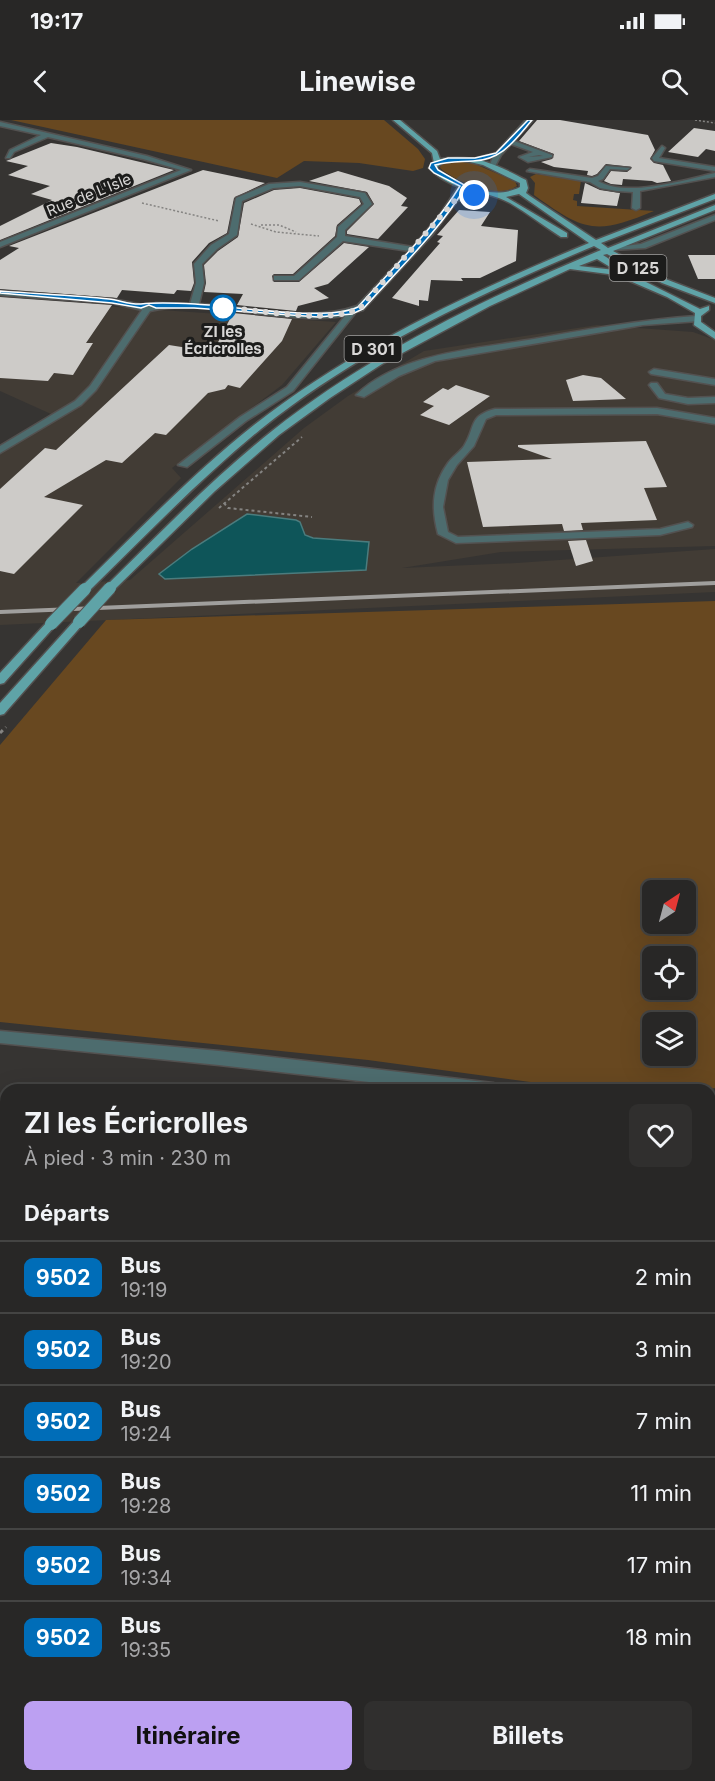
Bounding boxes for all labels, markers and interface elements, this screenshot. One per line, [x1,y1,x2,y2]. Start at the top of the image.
text: 19:17 [30,8,83,34]
icon: back [24,65,57,98]
text: Linewise [299,65,416,98]
icon: search [658,65,691,98]
street label: Rue de L'Isle [44,169,134,220]
your location [459,180,489,210]
road number: D 125 [610,255,666,281]
marker: ZI les Écricrolles [210,295,236,321]
place label: ZI les Écricrolles [184,322,262,358]
road number: D 301 [344,336,401,362]
north arrow [642,880,696,934]
map controls [642,880,696,1066]
button: locate [642,946,696,1000]
button: layers [642,1012,696,1066]
button: heart [629,1104,692,1167]
text: ZI les Écricrolles [24,1106,248,1140]
text: À pied · 3 min · 230 m [24,1146,231,1170]
text: Départs [24,1200,109,1226]
text: Bus [120,1252,161,1278]
text: 2 min [635,1264,692,1290]
text: 9502 [36,1265,90,1290]
text: 19:19 [120,1278,167,1302]
text: Bus [120,1324,161,1350]
text: 3 min [635,1336,692,1362]
text: 9502 [36,1337,90,1362]
text: 19:20 [120,1350,172,1374]
text: Bus [120,1396,161,1422]
text: 7 min [636,1408,692,1434]
text: 9502 [36,1409,90,1434]
text: 19:24 [120,1422,172,1446]
text: Bus [120,1468,161,1494]
text: 11 min [630,1480,692,1506]
text: 9502 [36,1481,90,1506]
text: 19:28 [120,1494,171,1518]
text: Bus [120,1540,161,1566]
text: 17 min [627,1552,692,1578]
text: 9502 [36,1553,90,1578]
text: 19:34 [120,1566,172,1590]
text: Bus [120,1612,161,1638]
text: 18 min [626,1624,692,1650]
text: 9502 [36,1625,90,1650]
text: 19:35 [120,1638,171,1662]
button: Itinéraire [24,1701,352,1770]
button: Billets [364,1701,692,1770]

